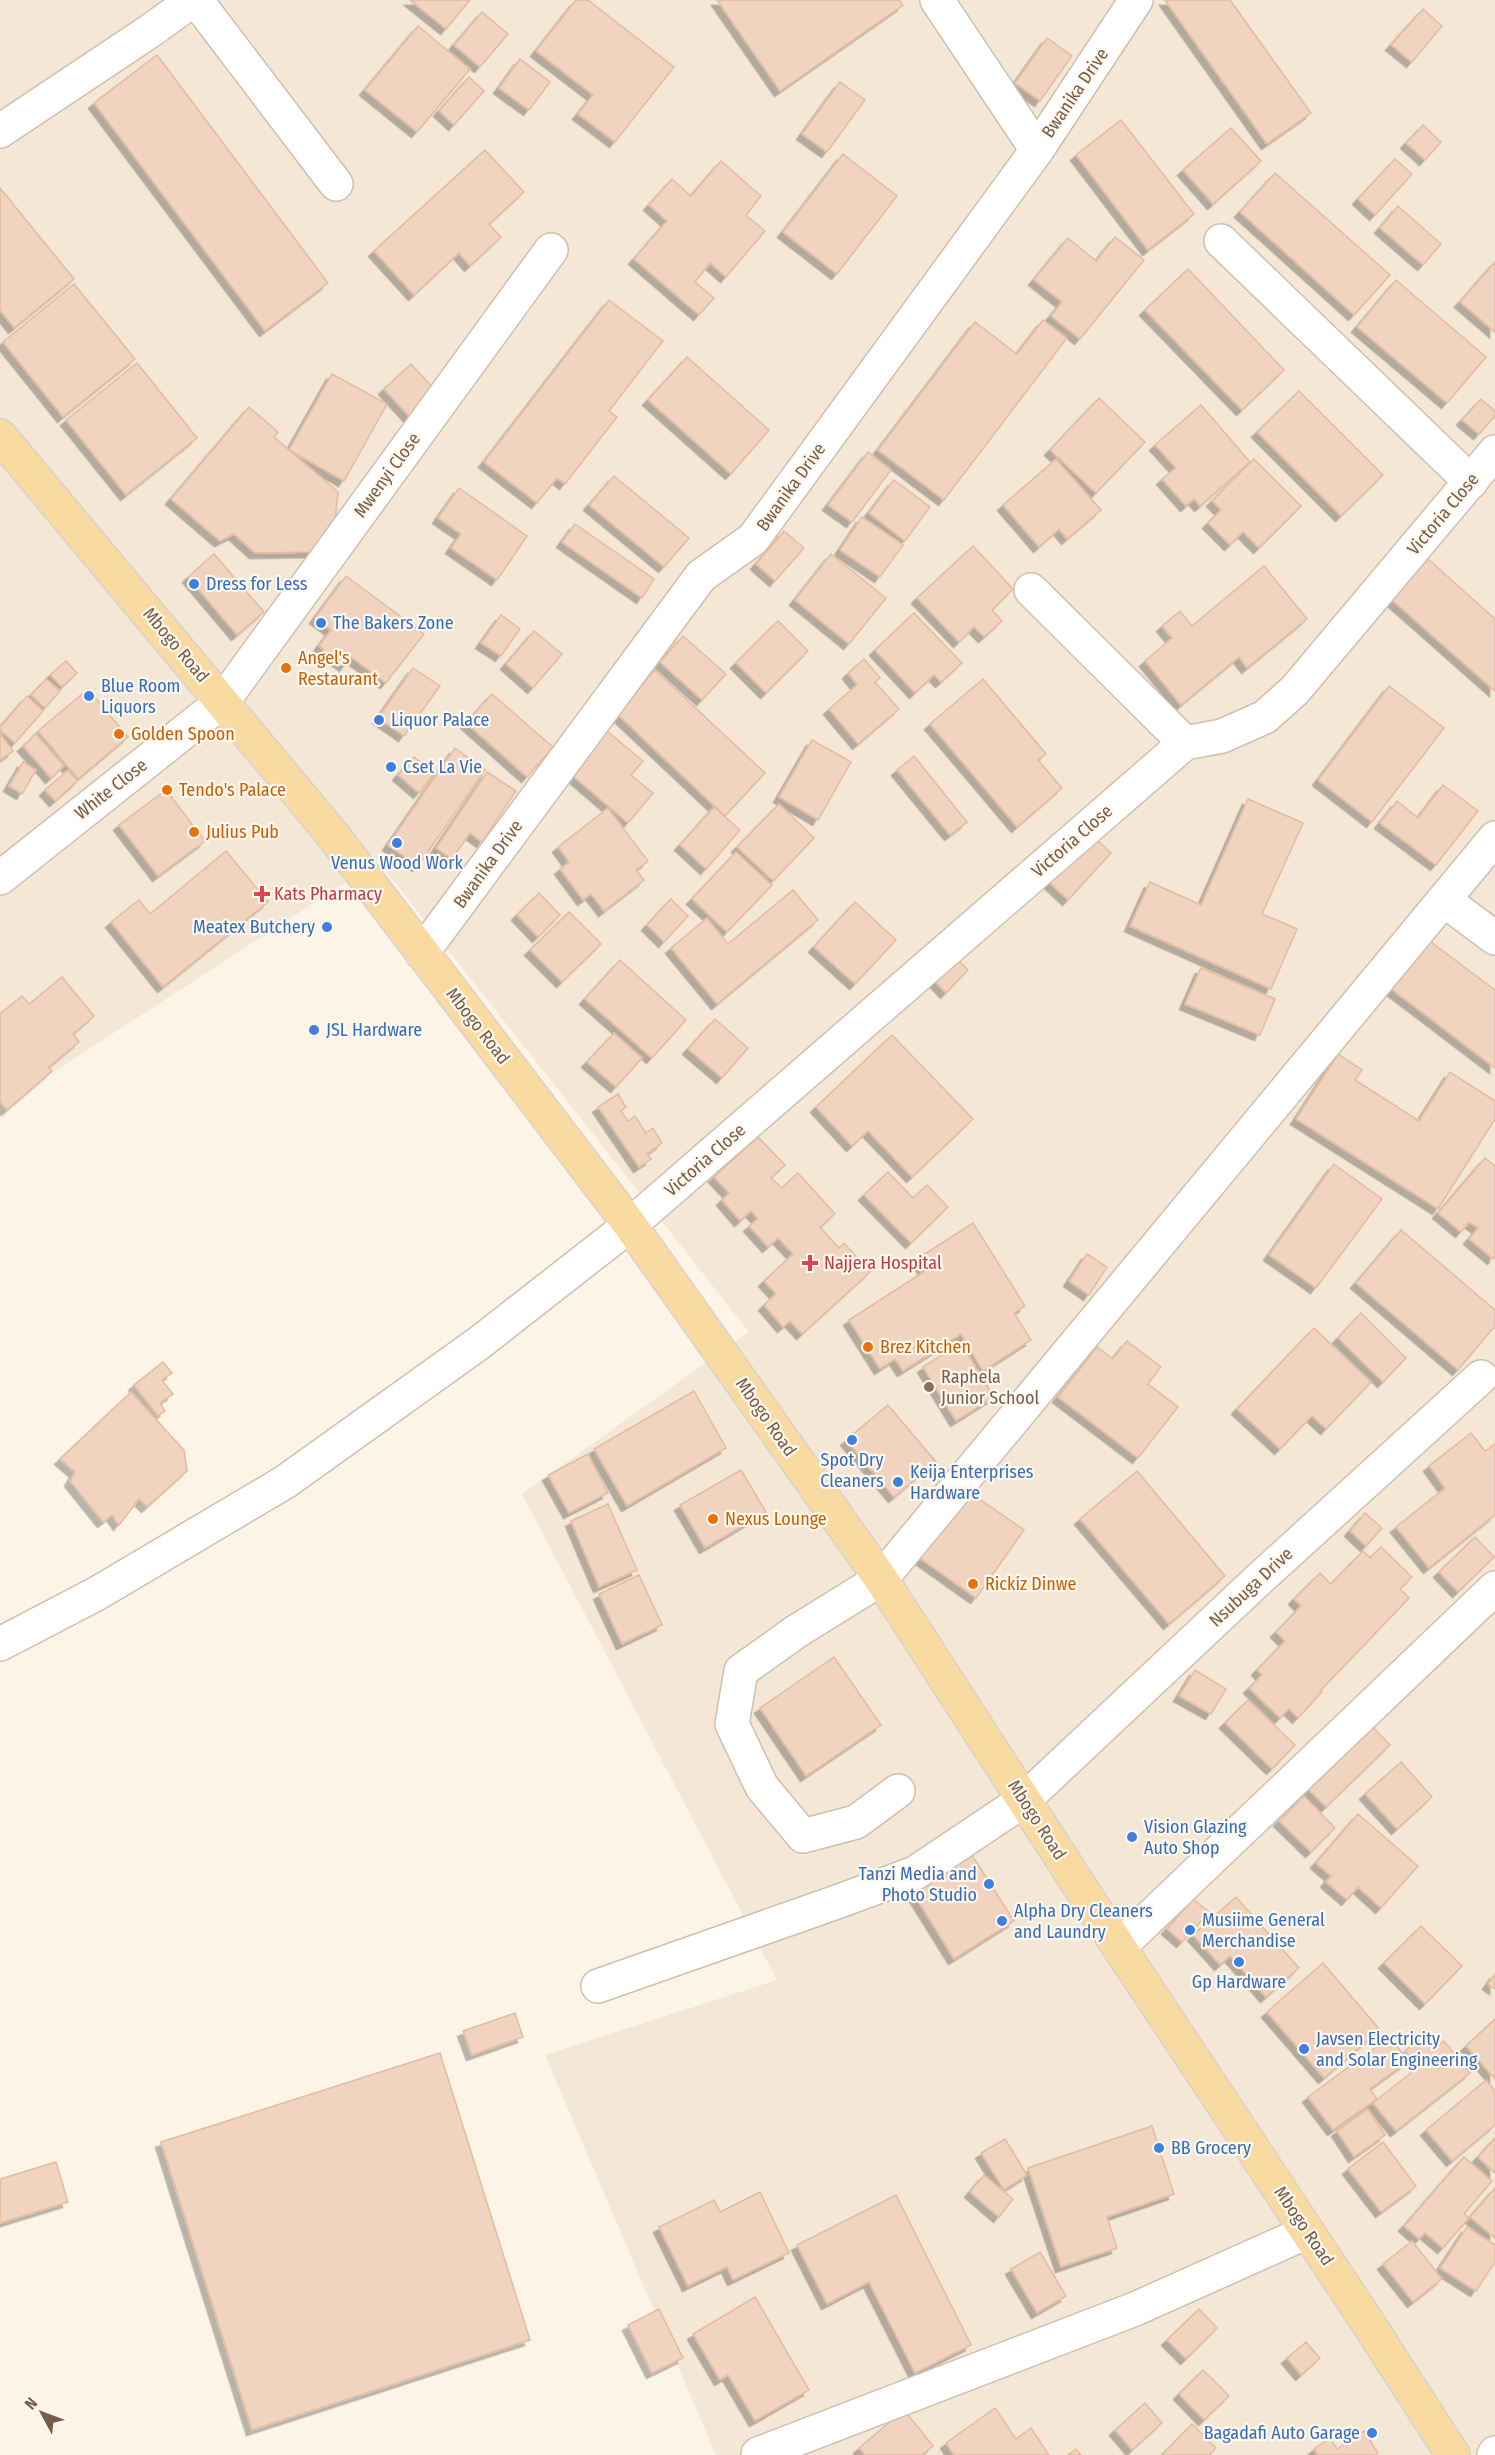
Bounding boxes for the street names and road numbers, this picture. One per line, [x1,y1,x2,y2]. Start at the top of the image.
street label: Bwanika Drive [1037,44,1113,142]
street label: Mwenyi Close [349,428,425,522]
street label: Bwanika Drive [752,439,830,535]
street label: Victoria Close [1402,469,1484,559]
street label: Mbogo Road [138,603,214,687]
street label: White Close [70,754,152,824]
street label: Victoria Close [1027,800,1117,882]
street label: Bwanika Drive [449,816,527,912]
street label: Mbogo Road [441,983,515,1069]
street label: Victoria Close [660,1119,750,1201]
street label: Mbogo Road [731,1373,801,1461]
street label: Nsubuga Drive [1205,1543,1297,1631]
street label: Mbogo Road [1003,1776,1071,1864]
street label: Mbogo Road [1269,2182,1339,2270]

